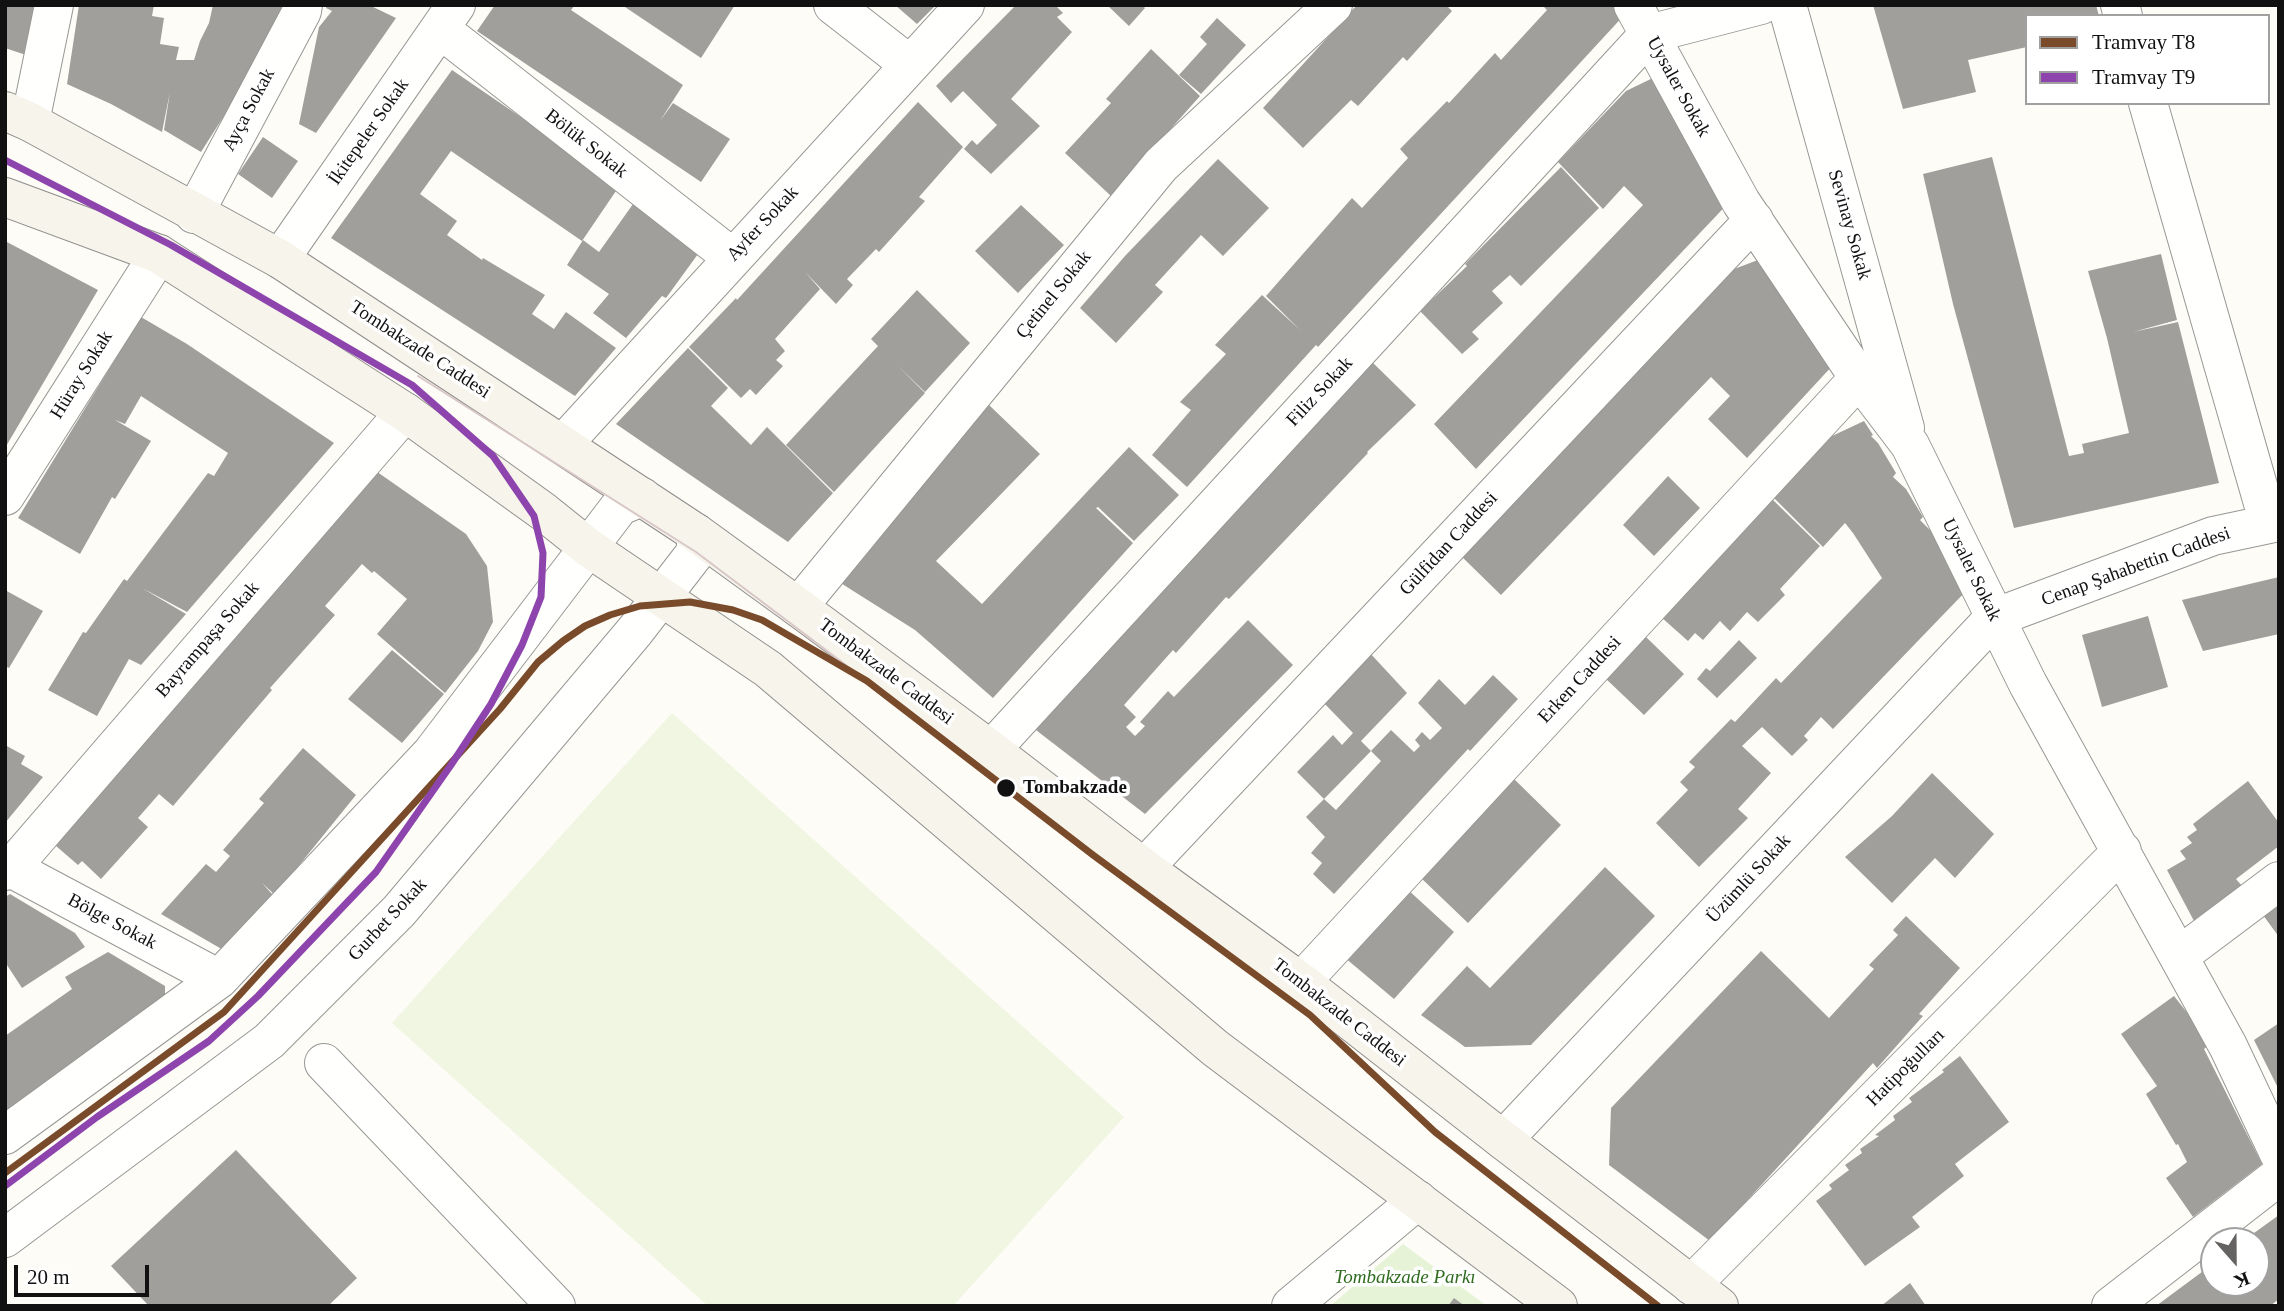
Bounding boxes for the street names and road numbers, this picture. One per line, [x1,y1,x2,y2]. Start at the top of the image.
street label: Uysaler Sokak [1641,33,1715,141]
street label: Ayça Sokak [218,65,280,155]
street label: İkitepeler Sokak [324,74,414,190]
street label: Bölük Sokak [540,105,632,183]
street label: Sevinay Sokak [1822,167,1876,283]
street label: Ayfer Sokak [722,182,804,266]
street label: Çetinel Sokak [1011,246,1097,344]
street label: Tombakzade Caddesi [346,296,494,404]
street label: Hüray Sokak [46,327,118,423]
street label: Filiz Sokak [1282,352,1358,432]
street label: Gülfidan Caddesi [1395,487,1503,601]
street label: Uysaler Sokak [1936,515,2006,625]
street label: Cenap Şahabettin Caddesi [2038,522,2234,612]
street label: Bayrampaşa Sokak [151,577,265,703]
street label: Tombakzade Caddesi [814,614,958,730]
street label: Erken Caddesi [1534,632,1626,728]
street label: Üzümlü Sokak [1702,830,1796,928]
street label: Gurbet Sokak [344,874,432,966]
street label: Bölge Sokak [64,889,160,955]
street label: Tombakzade Caddesi [1268,954,1410,1072]
street label: Hatipoğulları [1862,1024,1950,1112]

